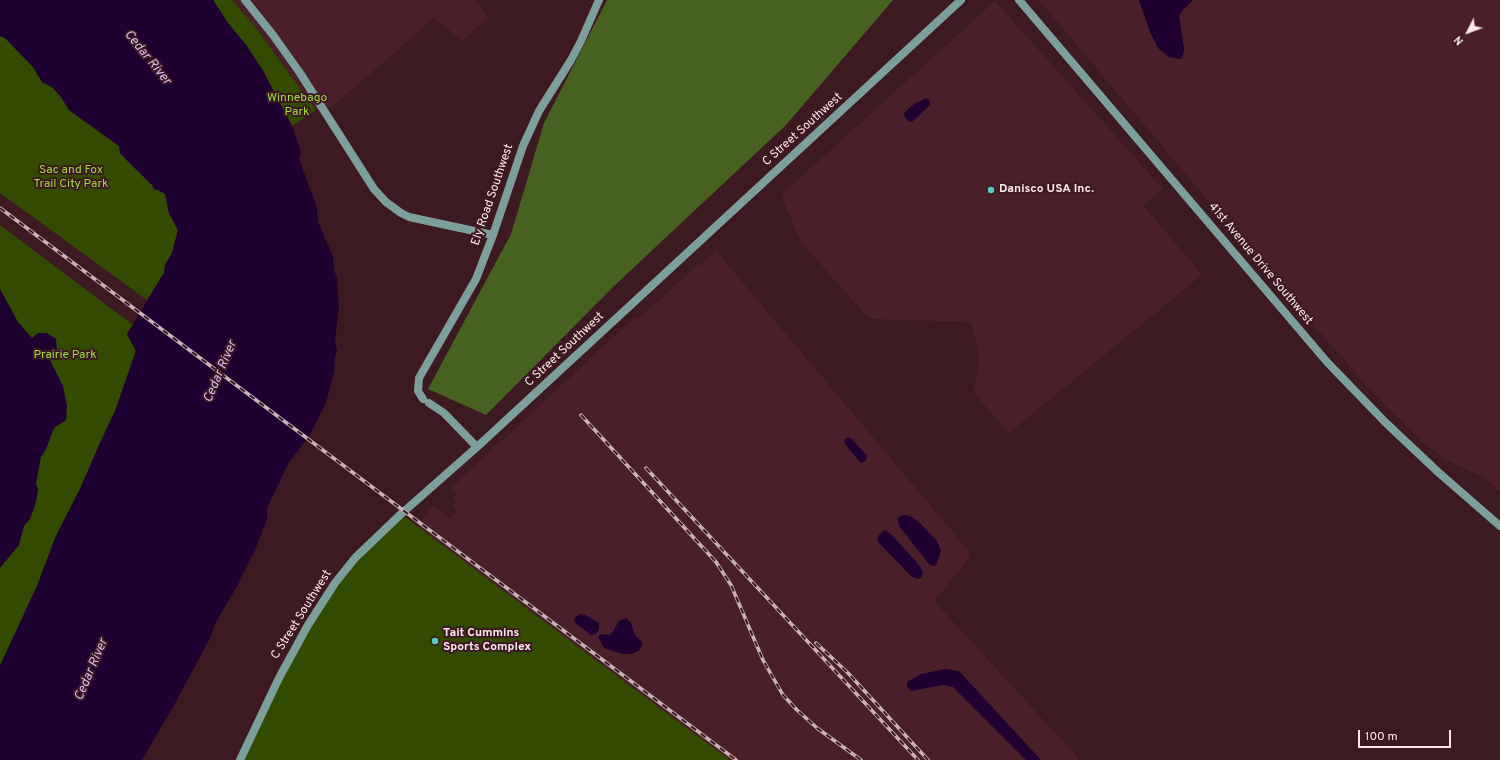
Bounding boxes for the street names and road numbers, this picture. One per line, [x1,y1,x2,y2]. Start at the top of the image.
street label: C Street Southwest [760,90,846,170]
street label: Ely Road Southwest [469,142,517,248]
street label: 41st Avenue Drive Southwest [1205,200,1315,328]
street label: C Street Southwest [523,310,607,390]
street label: C Street Southwest [269,568,335,662]

